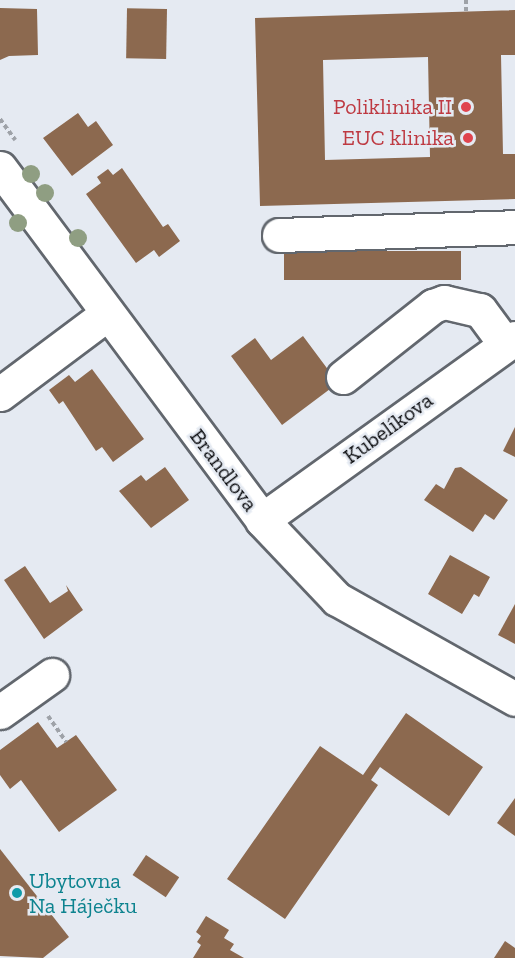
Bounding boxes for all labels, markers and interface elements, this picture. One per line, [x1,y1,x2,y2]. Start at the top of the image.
place label: Poliklinika II [333,94,452,120]
marker: Poliklinika II [457,98,475,116]
place label: EUC klinika [342,125,454,151]
marker: EUC klinika [459,129,477,147]
street label: Kubelíkova [338,387,438,469]
street label: Brandlova [184,424,264,516]
place label: Ubytovna Na Háječku [29,867,137,918]
marker: Ubytovna Na Háječku [10,886,24,900]

